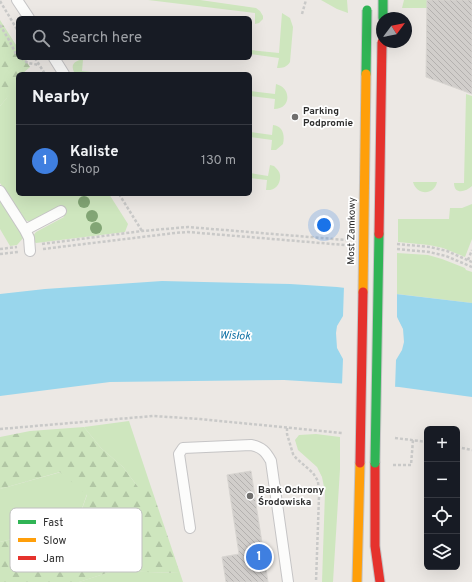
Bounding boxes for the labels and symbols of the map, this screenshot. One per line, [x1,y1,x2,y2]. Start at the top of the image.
north arrow [376,12,412,48]
place label: Parking Podpromie [303,105,354,130]
marker: Parking Podpromie [290,112,300,122]
street label: Most Zamkowy [345,197,359,265]
your location [314,215,334,235]
water label: Wisłok [219,328,251,344]
place label: Bank Ochrony Środowiska [258,484,324,509]
marker: Bank Ochrony Środowiska [245,491,255,501]
legend [10,508,142,572]
text: Fast [43,516,63,530]
text: Slow [43,534,66,548]
pin: 1 [246,542,272,572]
text: Jam [43,552,64,566]

